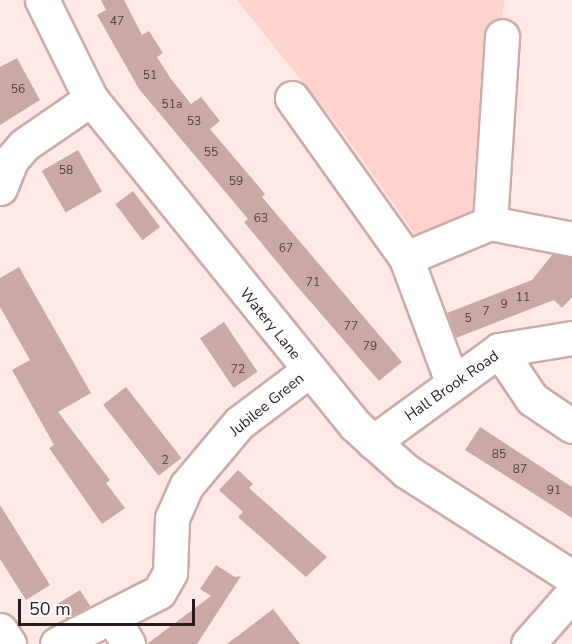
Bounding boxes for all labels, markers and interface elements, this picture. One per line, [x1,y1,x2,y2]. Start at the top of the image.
house number: 47 [110,15,124,29]
house number: 51 [143,69,157,83]
house number: 56 [11,83,25,97]
house number: 51a [162,98,182,112]
house number: 53 [187,115,201,129]
house number: 55 [204,146,218,160]
house number: 58 [59,164,73,178]
house number: 59 [229,175,243,189]
house number: 63 [254,212,268,226]
house number: 67 [279,242,293,256]
house number: 71 [306,276,320,290]
street label: Watery Lane [236,285,304,363]
house number: 11 [516,291,530,305]
house number: 9 [500,298,508,312]
house number: 7 [482,305,490,319]
house number: 5 [464,312,472,326]
house number: 77 [344,320,358,334]
house number: 79 [363,340,377,354]
street label: Hall Brook Road [402,347,502,425]
house number: 72 [231,363,245,377]
street label: Jubilee Green [226,370,308,440]
house number: 85 [492,448,506,462]
house number: 2 [161,454,169,468]
house number: 87 [513,463,527,477]
house number: 91 [547,484,561,498]
scale bar [21,587,198,625]
text: 50 m [29,597,71,621]

